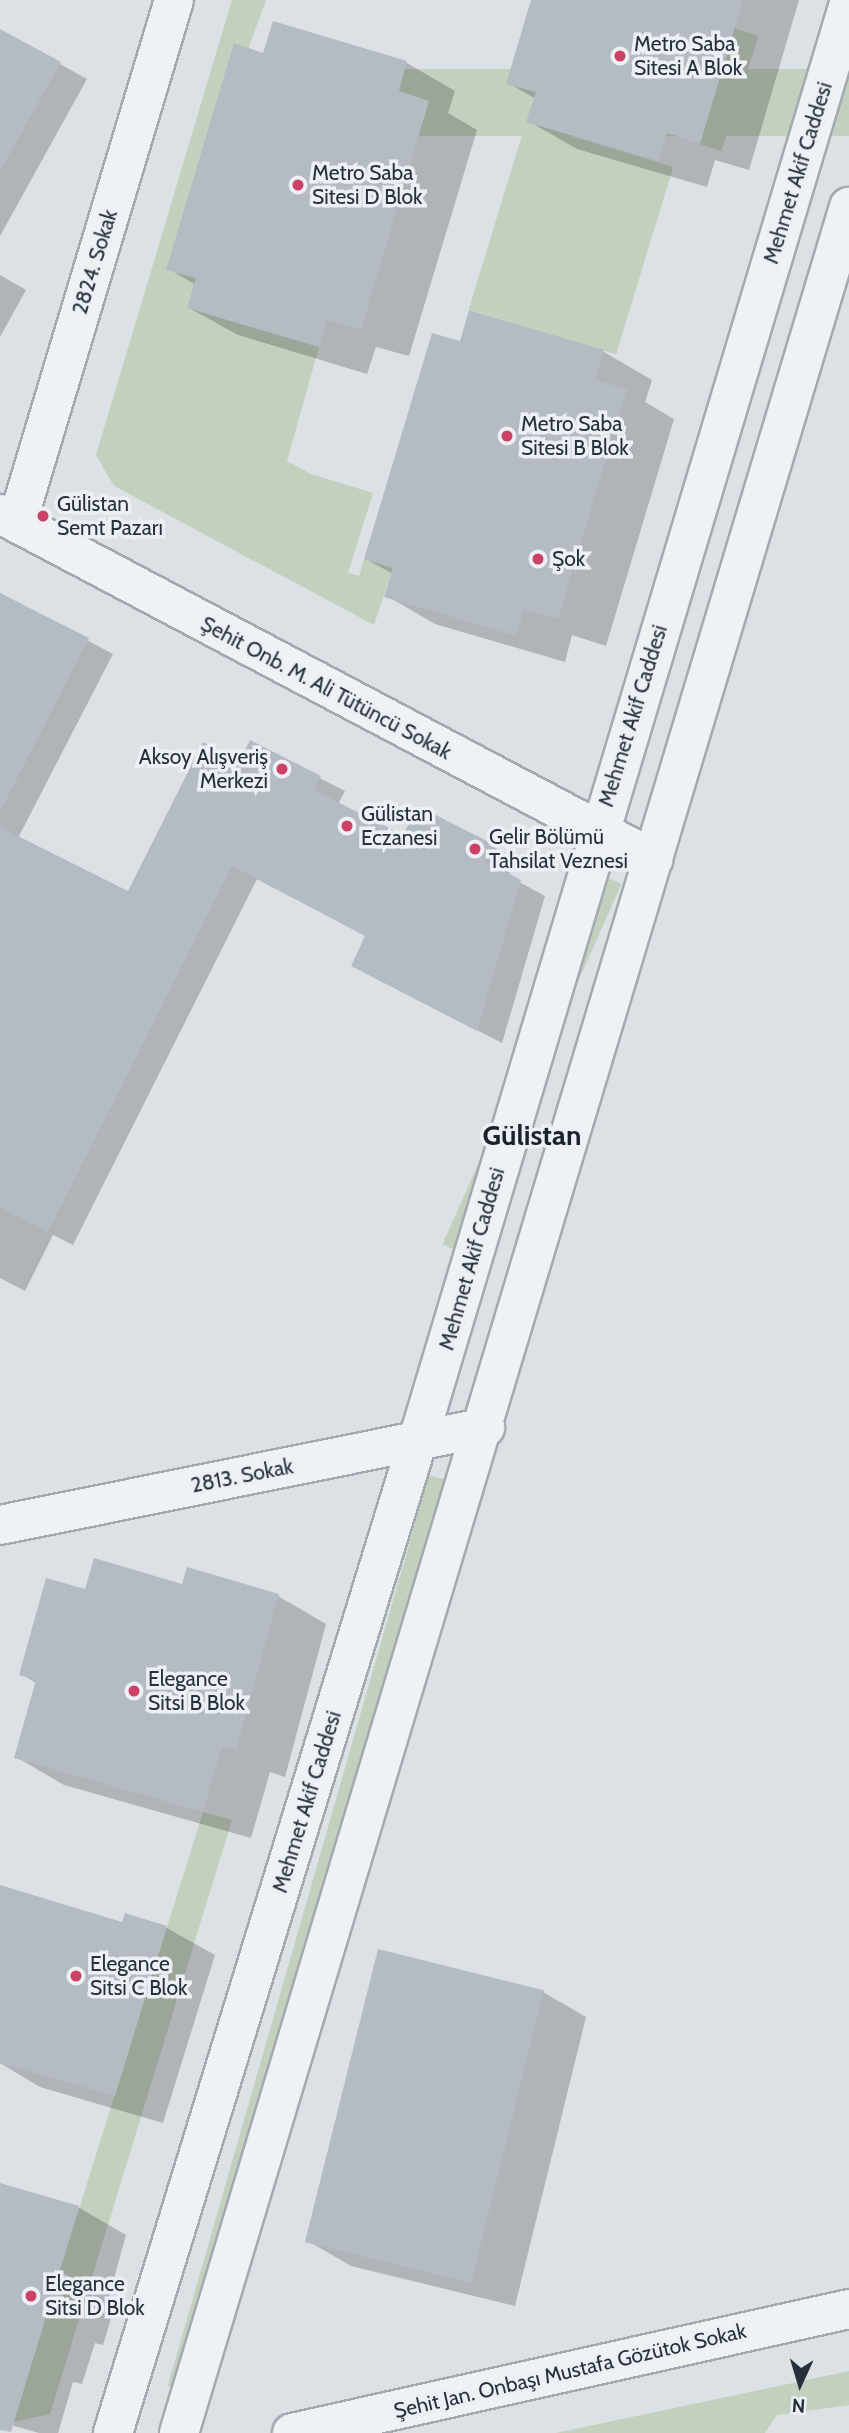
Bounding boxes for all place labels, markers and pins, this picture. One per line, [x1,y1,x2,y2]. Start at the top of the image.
place label: Metro Saba Sitesi A Blok [634,31,742,81]
marker: Metro Saba Sitesi A Blok [612,48,628,64]
place label: Metro Saba Sitesi D Blok [312,160,422,210]
marker: Metro Saba Sitesi D Blok [290,177,306,193]
place label: Metro Saba Sitesi B Blok [521,411,629,461]
marker: Metro Saba Sitesi B Blok [499,428,515,444]
place label: Gülistan Semt Pazarı [57,491,163,541]
marker: Gülistan Semt Pazarı [35,508,51,524]
place label: Şok [552,546,585,572]
marker: Şok [530,551,546,567]
place label: Aksoy Alışveriş Merkezi [139,744,268,794]
marker: Aksoy Alışveriş Merkezi [274,761,290,777]
place label: Gülistan Eczanesi [361,801,437,851]
marker: Gülistan Eczanesi [339,818,355,834]
place label: Gelir Bölümü Tahsilat Veznesi [489,824,628,874]
marker: Gelir Bölümü Tahsilat Veznesi [467,841,483,857]
place label: Elegance Sitsi B Blok [148,1666,245,1716]
marker: Elegance Sitsi B Blok [126,1683,142,1699]
place label: Elegance Sitsi C Blok [90,1951,187,2001]
marker: Elegance Sitsi C Blok [68,1968,84,1984]
place label: Elegance Sitsi D Blok [45,2271,145,2321]
marker: Elegance Sitsi D Blok [23,2288,39,2304]

